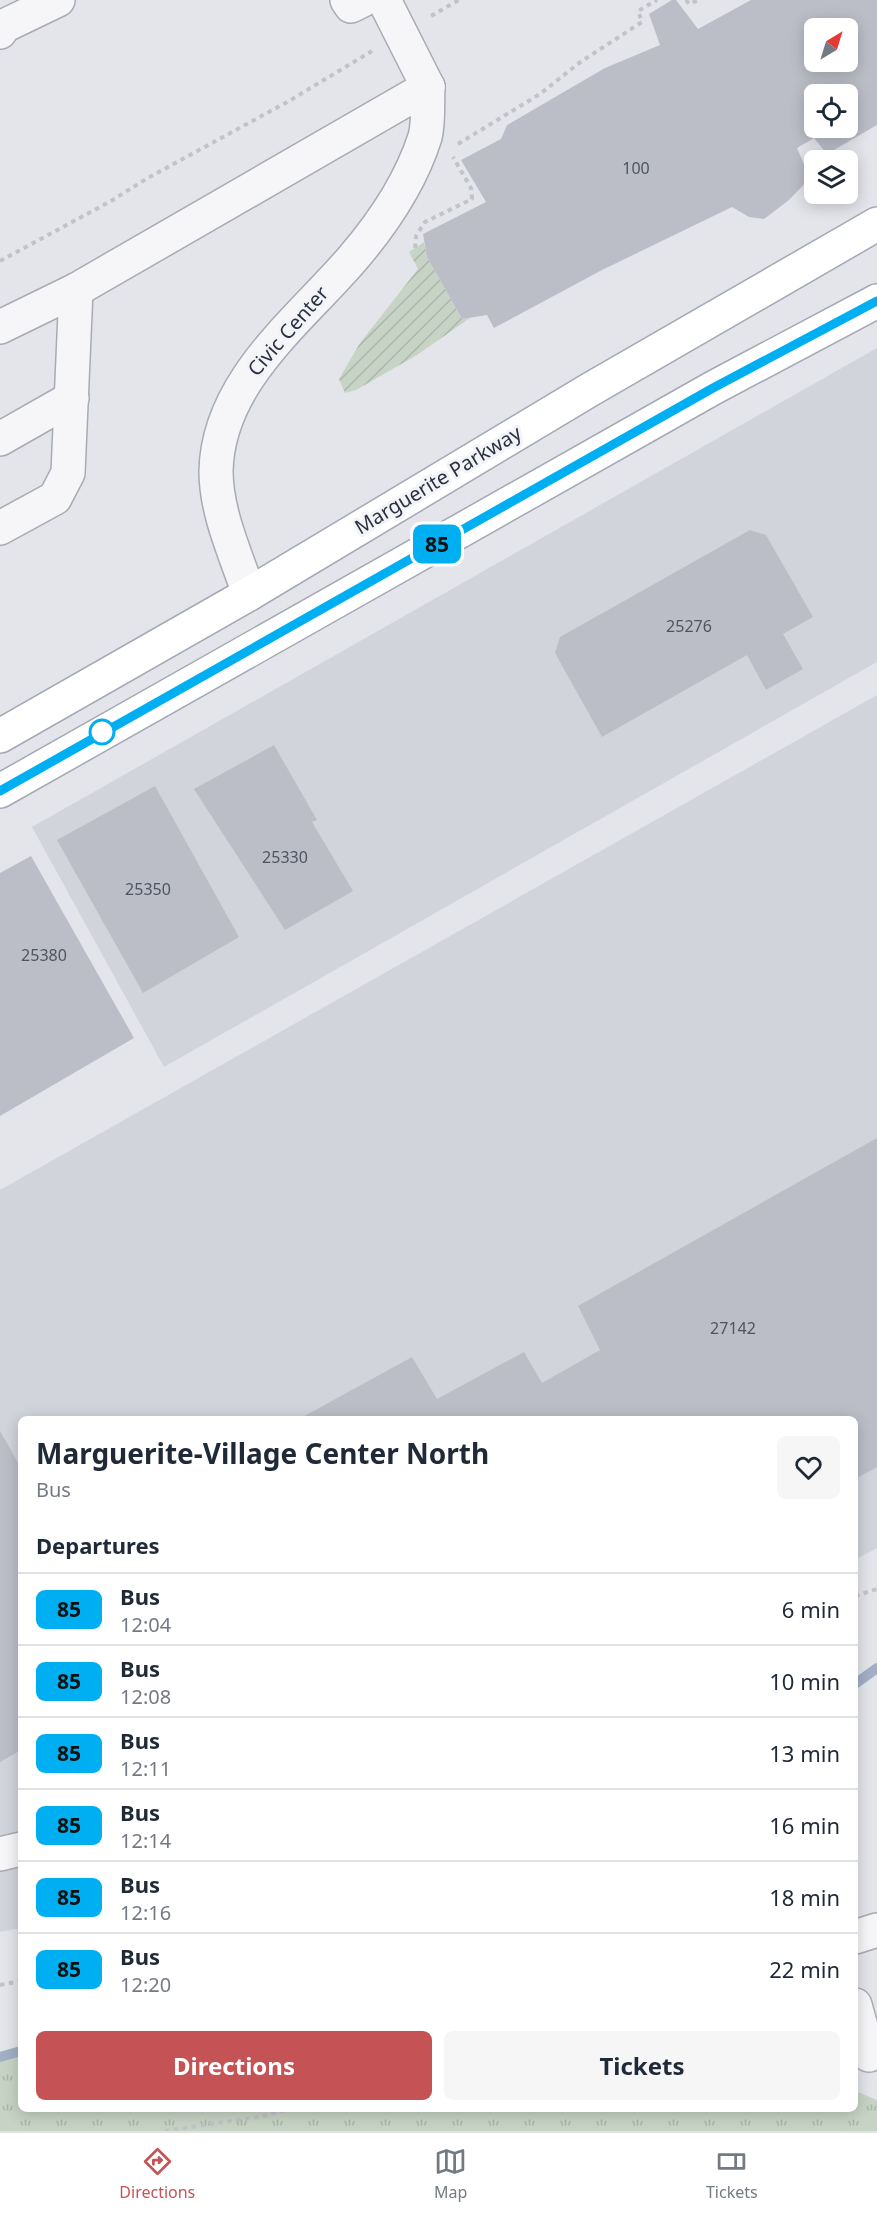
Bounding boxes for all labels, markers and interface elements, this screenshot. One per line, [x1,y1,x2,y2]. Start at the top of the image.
north arrow [804,18,858,72]
map controls [804,18,858,204]
button: locate [804,84,858,138]
button: layers [804,150,858,204]
house number: 100 [622,157,650,179]
street label: Civic Center [241,280,334,381]
street label: Marguerite Parkway [349,419,527,540]
line badge: 85 [410,524,464,564]
text: 85 [425,530,449,558]
house number: 25276 [666,615,712,637]
unlabelled marker [89,719,115,745]
house number: 25330 [262,846,308,868]
house number: 25350 [125,878,171,900]
house number: 25380 [21,944,67,966]
house number: 27142 [710,1317,756,1339]
text: Marguerite-Village Center North [36,1434,489,1472]
button: heart [777,1436,840,1499]
text: Bus [36,1476,71,1503]
text: Departures [36,1530,160,1560]
text: Bus [120,1581,160,1611]
text: 6 min [782,1594,840,1624]
text: 85 [57,1595,81,1623]
text: 12:04 [120,1611,171,1638]
text: Bus [120,1653,160,1683]
text: 10 min [769,1666,840,1696]
text: 85 [57,1667,81,1695]
text: 12:08 [120,1683,171,1710]
text: Bus [120,1725,160,1755]
text: 13 min [769,1738,840,1768]
text: 85 [57,1739,81,1767]
text: 12:11 [120,1755,171,1782]
text: Bus [120,1797,160,1827]
text: 16 min [769,1810,840,1840]
text: 85 [57,1811,81,1839]
text: 12:14 [120,1827,171,1854]
text: Bus [120,1869,160,1899]
text: 18 min [769,1882,840,1912]
text: 85 [57,1883,81,1911]
text: 12:16 [120,1899,171,1926]
text: Bus [120,1941,160,1971]
text: 22 min [769,1954,840,1984]
text: 85 [57,1955,81,1983]
text: 12:20 [120,1971,171,1998]
button: Directions [36,2031,432,2100]
button: Tickets [444,2031,840,2100]
tab: Directions [119,2145,195,2203]
tab: Map [434,2145,467,2203]
tab: Tickets [706,2145,758,2203]

